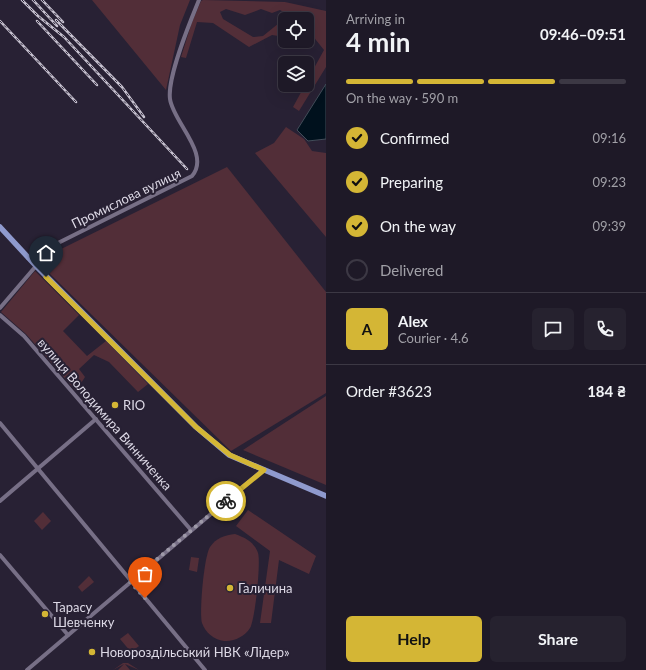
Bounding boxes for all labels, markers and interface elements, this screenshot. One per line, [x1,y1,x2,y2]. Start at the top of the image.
text: Arriving in [346,11,405,27]
map controls [278,12,314,92]
button: locate [278,12,314,48]
text: 09:46–09:51 [540,25,626,43]
text: 4 min [346,26,410,58]
button: layers [278,56,314,92]
text: On the way · 590 m [346,90,458,106]
icon: check [346,127,368,149]
text: Confirmed [380,129,449,147]
text: 09:16 [593,130,626,146]
street label: Промислова вулиця [69,165,183,231]
icon: check [346,171,368,193]
text: Preparing [380,173,443,191]
text: 09:23 [593,174,626,190]
icon: check [346,215,368,237]
text: On the way [380,217,456,235]
text: 09:39 [593,218,626,234]
pin [29,236,63,277]
icon: home [35,242,57,264]
text: Delivered [380,261,443,279]
button: chat [532,308,574,350]
button: phone [584,308,626,350]
text: Alex [398,312,428,330]
text: A [362,320,372,338]
text: Courier · 4.6 [398,330,469,346]
street label: вулиця Володимира Винниченка [35,335,175,493]
text: Order #3623 [346,382,432,400]
text: 184 ₴ [587,382,626,400]
place label: RIO [123,397,145,413]
marker: RIO [110,400,120,410]
courier [206,481,246,521]
icon: bike [215,490,237,512]
pin [128,557,162,598]
icon: bag [134,563,156,585]
place label: Галичина [238,580,293,596]
marker: Галичина [225,583,235,593]
place label: Тарасу Шевченку [53,599,115,630]
marker: Тарасу Шевченку [40,609,50,619]
button: Help [346,616,482,662]
button: Share [490,616,626,662]
place label: Новороздільський НВК «Лідер» [100,644,290,660]
marker: Новороздільський НВК «Лідер» [87,647,97,657]

